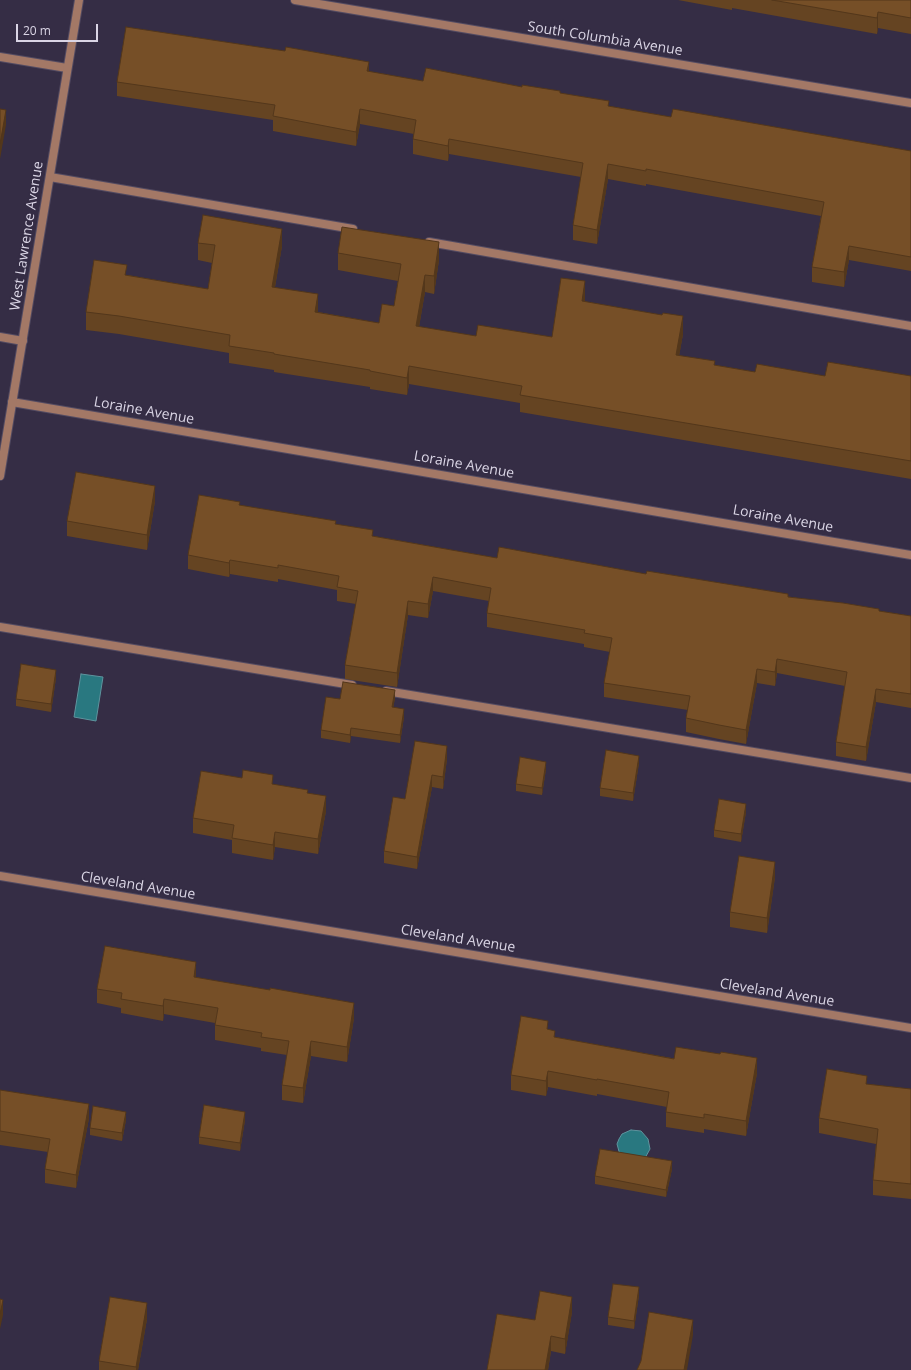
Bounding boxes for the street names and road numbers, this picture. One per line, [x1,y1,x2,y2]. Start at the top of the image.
street label: South Columbia Avenue [526,18,684,60]
street label: West Lawrence Avenue [7,160,47,312]
street label: Loraine Avenue [93,394,195,428]
street label: Loraine Avenue [413,448,515,482]
street label: Loraine Avenue [732,502,834,536]
street label: Cleveland Avenue [79,869,197,903]
street label: Cleveland Avenue [399,922,517,956]
street label: Cleveland Avenue [718,976,836,1010]

